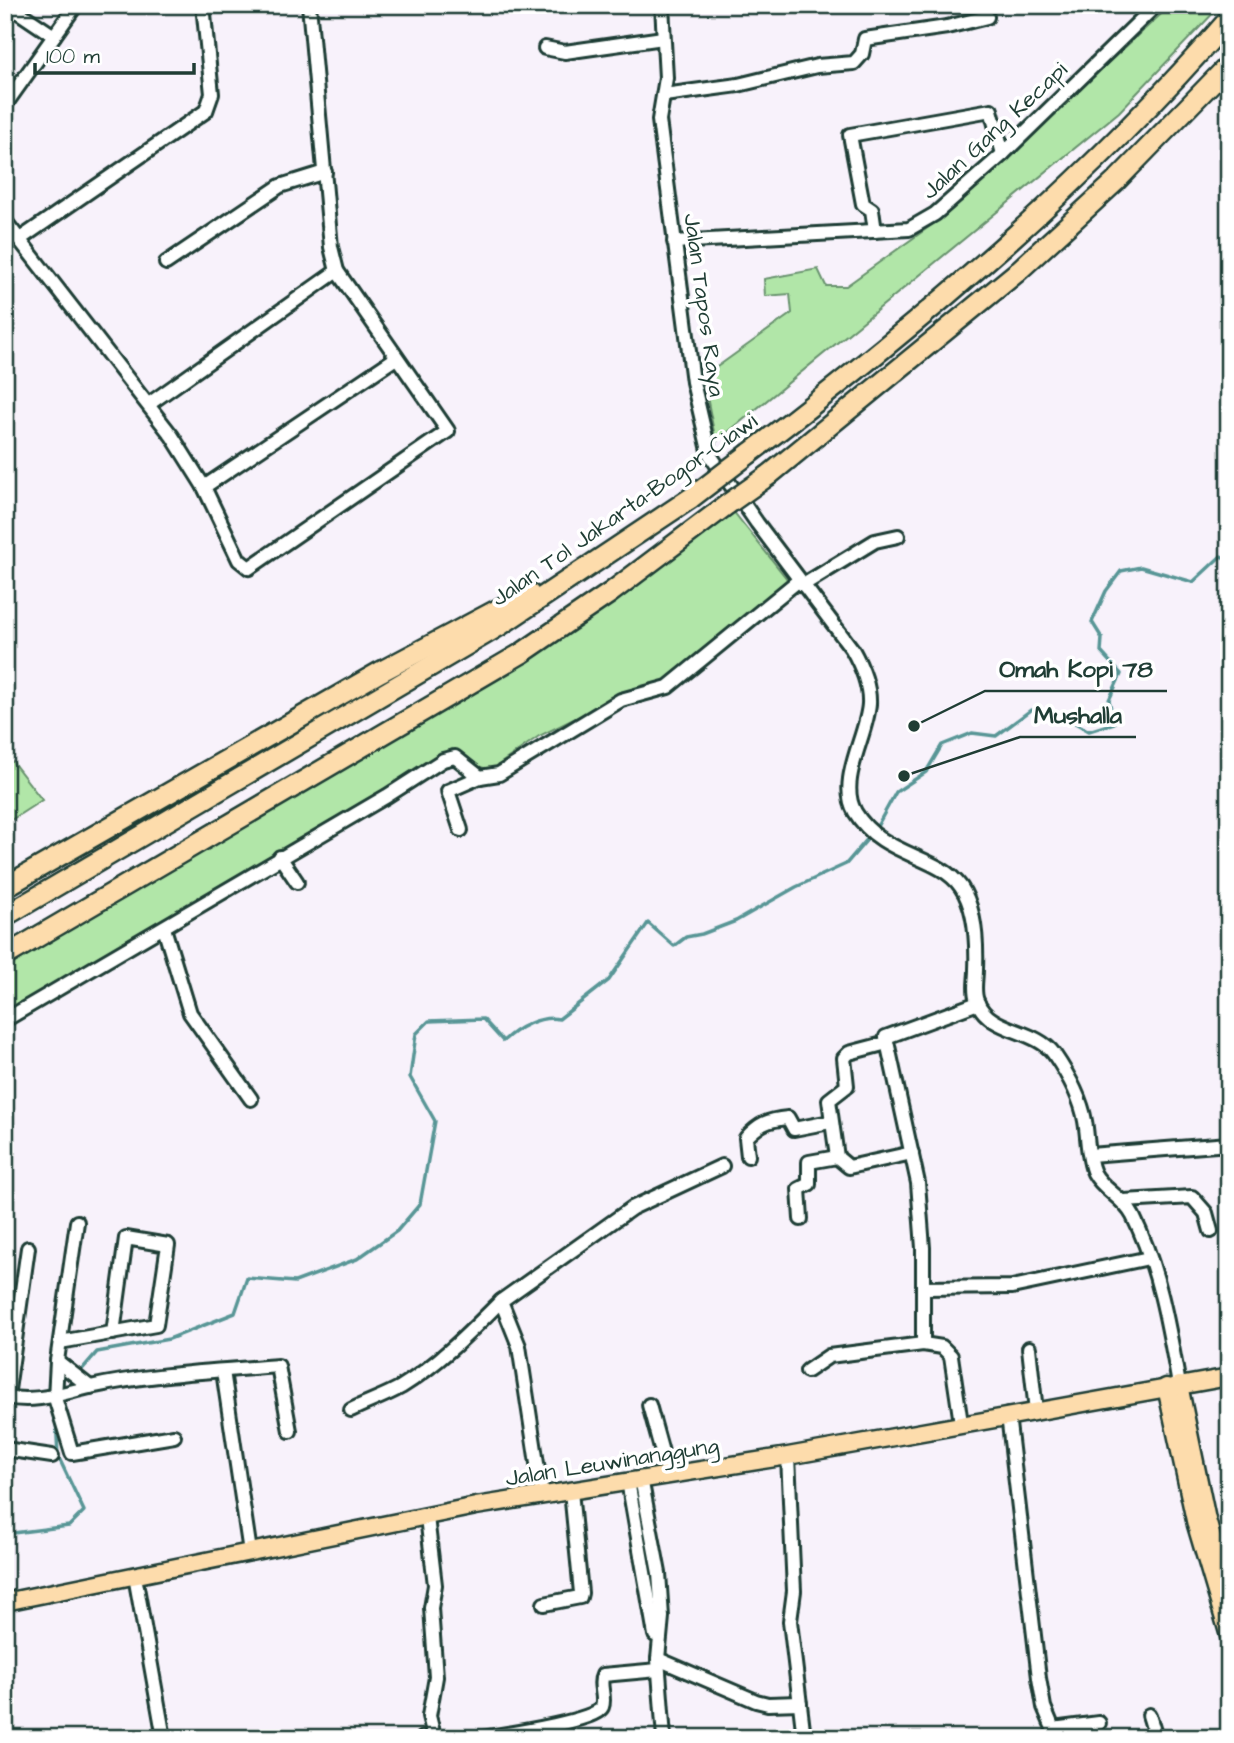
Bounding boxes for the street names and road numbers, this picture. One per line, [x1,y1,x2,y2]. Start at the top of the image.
street label: Jalan Gang Kecapi [915,54,1076,208]
street label: Jalan Tapos Raya [674,211,733,399]
street label: Jalan Tol Jakarta–Bogor–Ciawi [485,405,765,615]
street label: Jalan Leuwinanggung [503,1429,721,1496]

